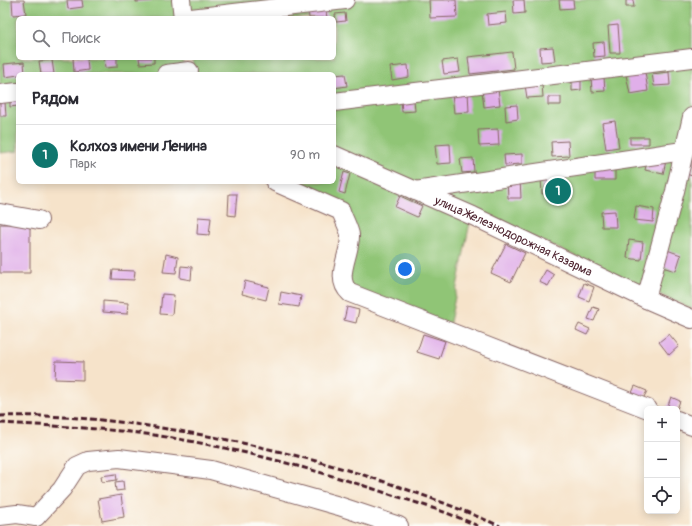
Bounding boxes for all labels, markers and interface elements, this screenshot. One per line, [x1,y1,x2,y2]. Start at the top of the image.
search box [16,16,336,60]
icon: search [30,27,52,49]
text: Поиск [62,29,101,48]
text: Рядом [32,88,79,109]
text: Колхоз имени Ленина [70,137,207,156]
text: 1 [42,147,48,163]
text: 90 m [290,147,320,163]
text: Парк [70,156,97,172]
pin: 1 [545,176,571,206]
street label: улица Железнодорожная Казарма [431,193,595,280]
your location [395,259,415,279]
map controls [644,406,680,514]
button: + [644,406,680,442]
button: − [644,442,680,478]
button: locate [644,478,680,514]

